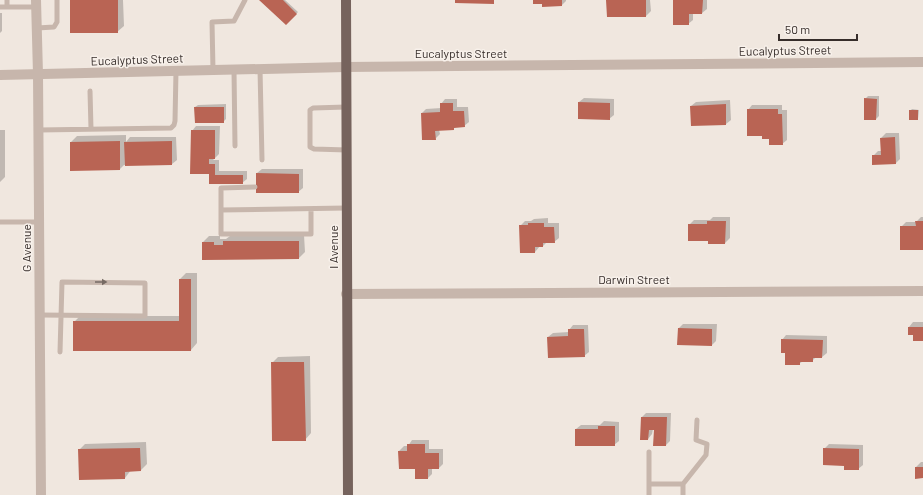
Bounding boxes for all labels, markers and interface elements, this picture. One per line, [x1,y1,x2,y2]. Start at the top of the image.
scale bar [779,16,857,42]
text: 50 m [785,22,810,36]
street label: Eucalyptus Street [739,42,831,58]
street label: Eucalyptus Street [415,46,507,60]
street label: Eucalyptus Street [90,50,184,68]
street label: G Avenue [19,224,33,272]
street label: I Avenue [326,225,340,269]
street label: Darwin Street [598,272,670,286]
one-way arrow [95,279,108,285]

